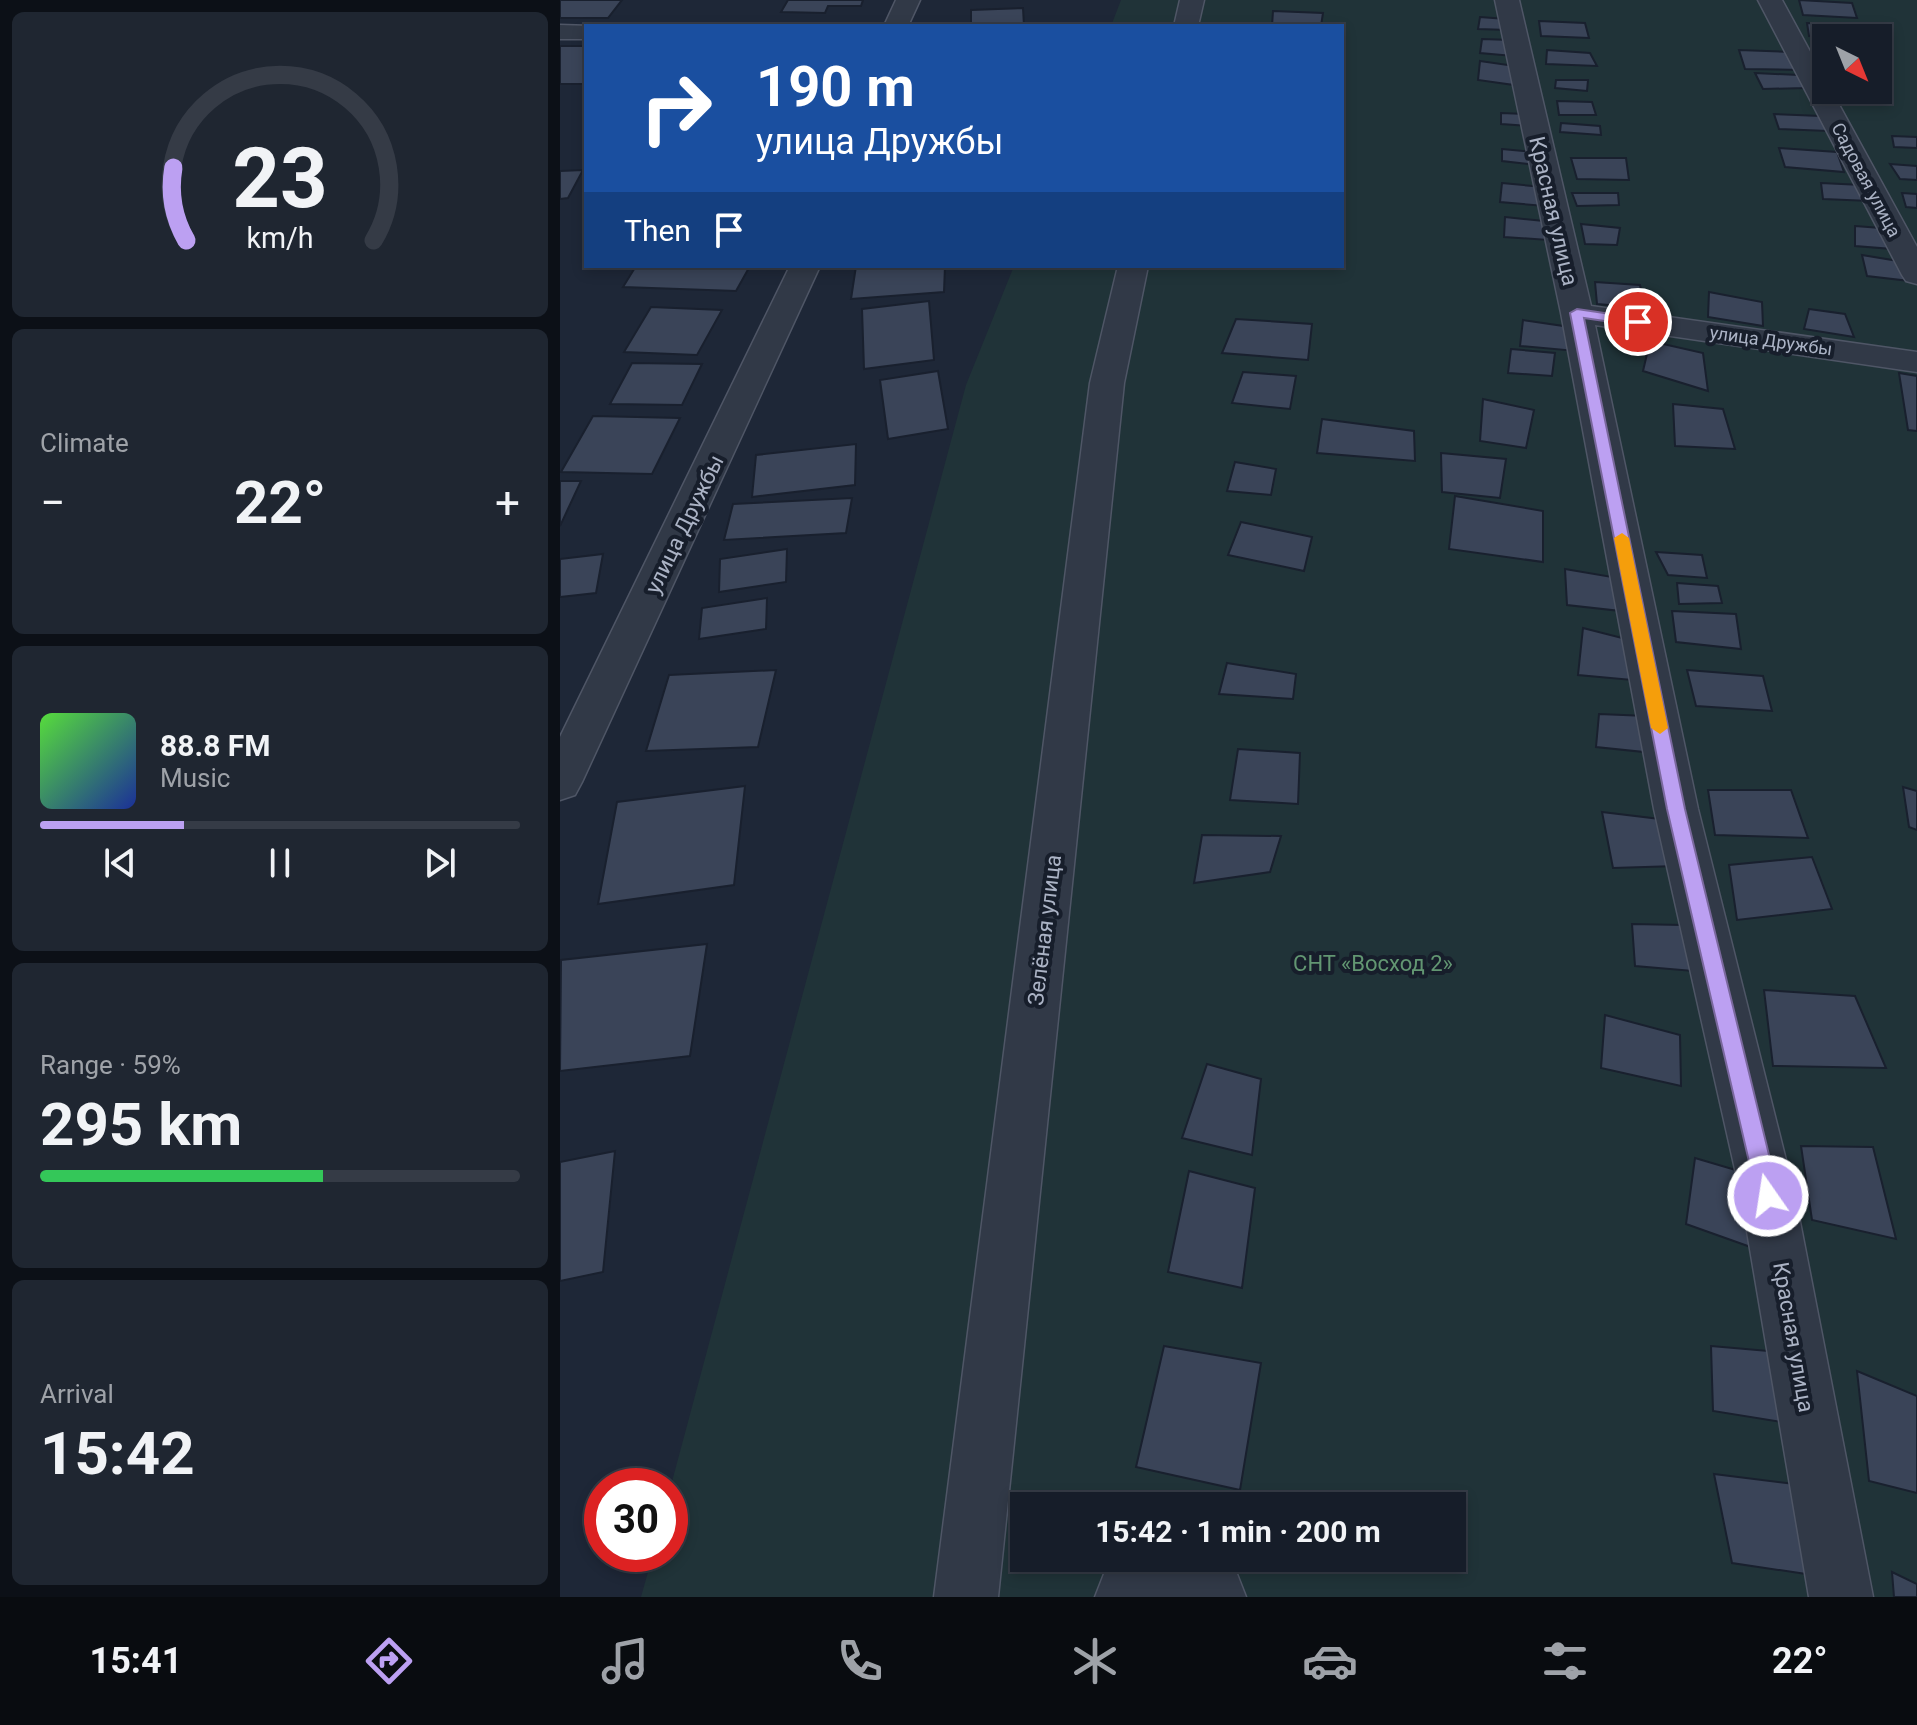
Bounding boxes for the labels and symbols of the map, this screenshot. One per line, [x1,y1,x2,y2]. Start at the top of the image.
north arrow [1812,24,1892,104]
street label: Садовая улица [1827,119,1905,241]
street label: Красная улица [1524,134,1583,288]
pin [1604,288,1672,356]
street label: улица Дружбы [1708,322,1834,360]
street label: улица Дружбы [640,451,729,598]
street label: Зелёная улица [1023,853,1066,1007]
park label: СНТ «Восход 2» [1293,951,1453,976]
position arrow [1726,1154,1810,1238]
street label: Красная улица [1768,1260,1819,1414]
speed limit sign: 30 [584,1468,688,1572]

